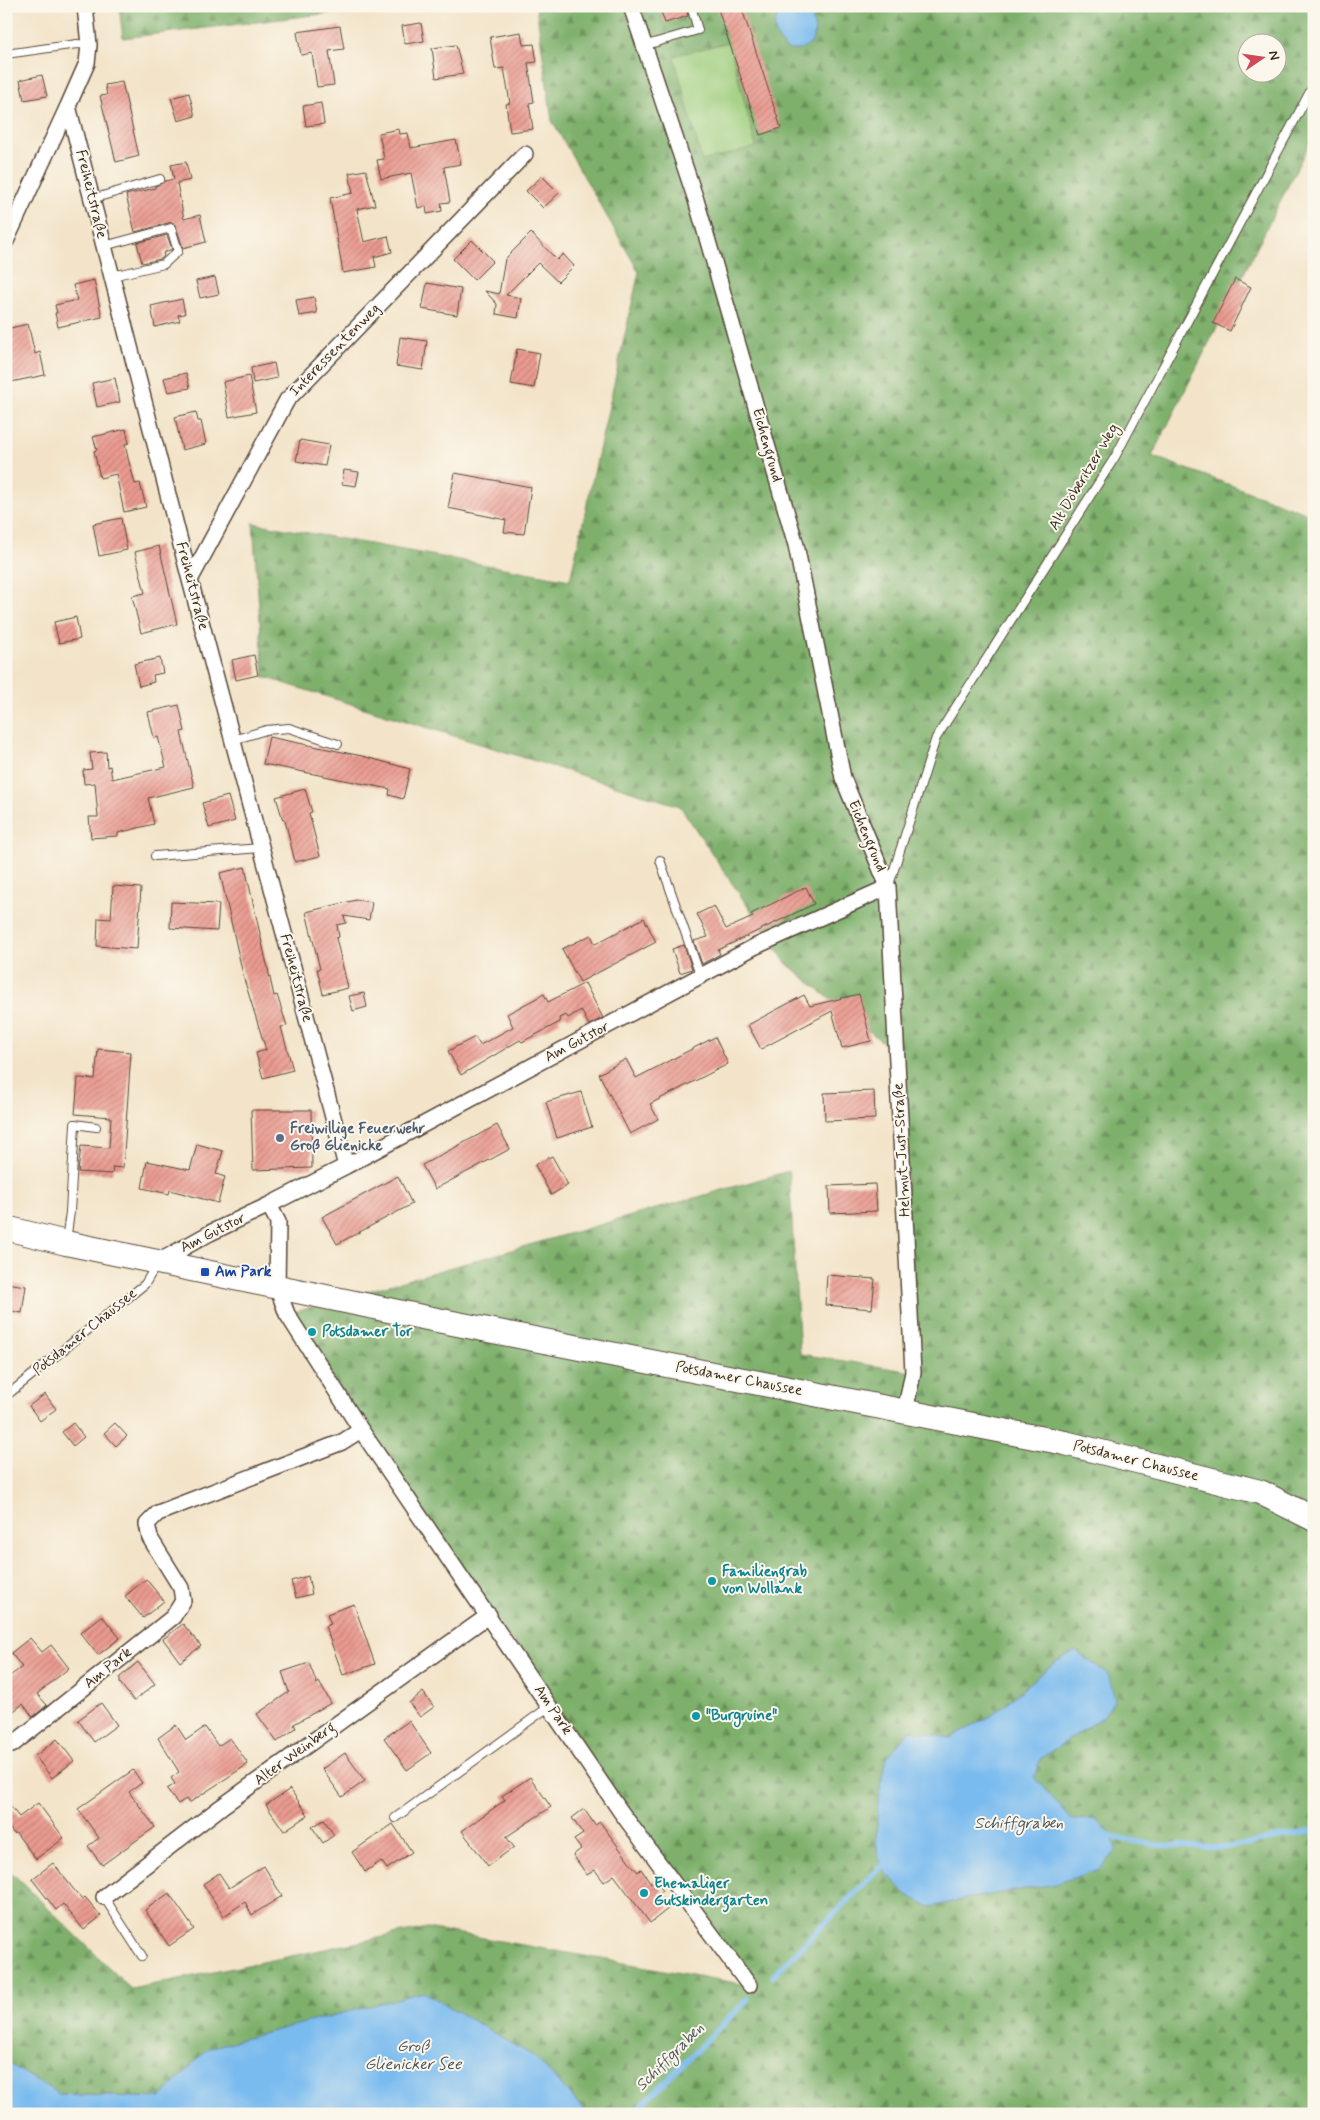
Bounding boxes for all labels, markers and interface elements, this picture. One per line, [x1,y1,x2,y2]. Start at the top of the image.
north arrow [1238,32,1288,82]
text: N [1264,49,1284,62]
street label: Freiheitstraße [70,147,112,241]
street label: Interessentenweg [285,299,385,401]
street label: Eichengrund [746,406,787,485]
street label: Alt Döberitzer Weg [1044,420,1125,535]
street label: Freiheitstraße [171,540,213,632]
street label: Eichengrund [842,797,891,875]
street label: Freiheitstraße [275,932,317,1024]
street label: Am Gutstor [541,1017,613,1067]
street label: Helmut-Just-Straße [888,1082,916,1218]
place label: Freiwillige Feuerwehr Groß Glienicke [290,1119,426,1156]
marker: Freiwillige Feuerwehr Groß Glienicke [274,1132,286,1144]
street label: Am Gutstor [177,1208,249,1258]
place label: Am Park [215,1262,272,1282]
marker: Am Park [199,1266,211,1278]
street label: Potsdamer Chaussee [29,1284,141,1380]
place label: Potsdamer Tor [322,1322,413,1342]
marker: Potsdamer Tor [306,1326,318,1338]
street label: Potsdamer Chaussee [674,1357,804,1401]
street label: Potsdamer Chaussee [1071,1436,1201,1486]
place label: Familiengrab von Wollank [722,1562,807,1599]
marker: Familiengrab von Wollank [706,1575,718,1587]
street label: Am Park [80,1642,137,1693]
street label: Am Park [529,1681,577,1739]
place label: "Burgruine" [706,1706,777,1728]
marker: "Burgruine" [690,1710,702,1722]
street label: Alter Weinberg [250,1718,340,1791]
water label: Schiffgraben [975,1813,1063,1836]
place label: Ehemaliger Gutskindergarten [654,1874,768,1913]
marker: Ehemaliger Gutskindergarten [638,1887,650,1899]
water label: Schiffgraben [631,2018,710,2097]
water label: Groß Glienicker See [365,2036,462,2075]

